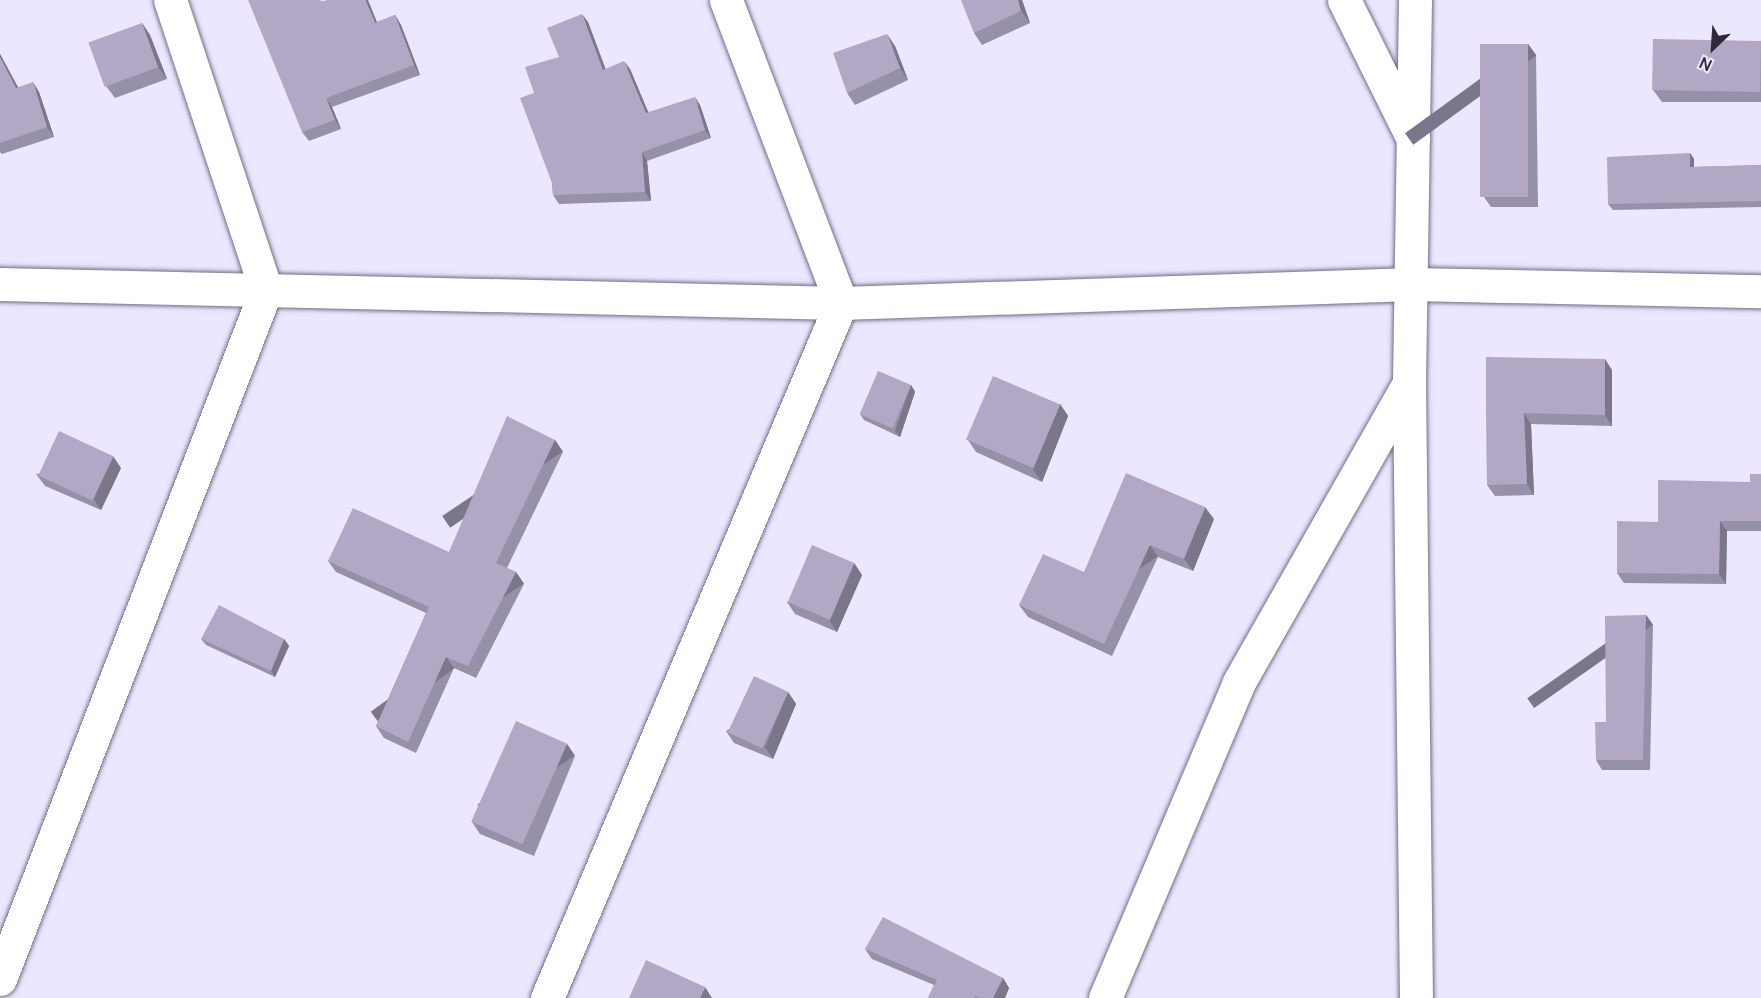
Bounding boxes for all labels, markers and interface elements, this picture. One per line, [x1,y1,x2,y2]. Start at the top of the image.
north arrow [1683,18,1743,78]
text: N [1696,52,1715,77]

